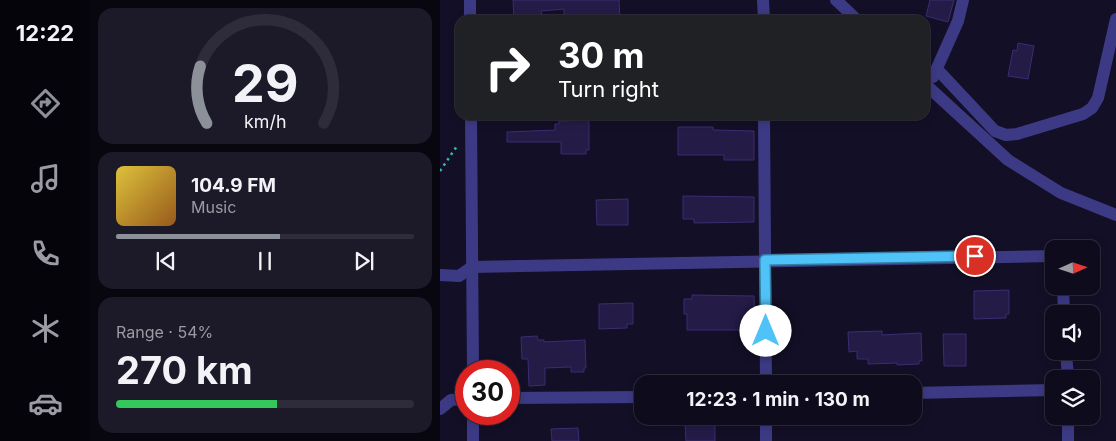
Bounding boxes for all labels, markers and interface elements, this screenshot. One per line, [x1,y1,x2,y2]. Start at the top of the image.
text: 12:22 [16,20,74,46]
text: 30 m [558,34,644,76]
icon: right [475,35,540,100]
text: 29 [232,52,298,115]
text: Turn right [558,76,659,102]
icon: directions [28,86,63,121]
text: km/h [244,111,286,132]
icon: music [28,161,63,196]
text: 104.9 FM [191,174,276,197]
text: Music [191,197,236,217]
pin [954,235,996,277]
icon: phone [28,236,63,271]
north arrow [1045,240,1100,295]
map controls [1045,240,1100,425]
icon: arrive [961,242,989,270]
icon: previous [152,247,180,275]
icon: pause [251,247,279,275]
icon: next [350,247,378,275]
position arrow [739,304,791,356]
button: sound [1045,305,1100,360]
icon: climate [28,311,63,346]
text: Range · 54% [116,322,213,342]
text: 270 km [116,347,253,393]
speed limit sign: 30 [455,360,520,425]
button: layers [1045,370,1100,425]
icon: car [28,386,63,421]
text: 12:23 · 1 min · 130 m [686,388,870,411]

